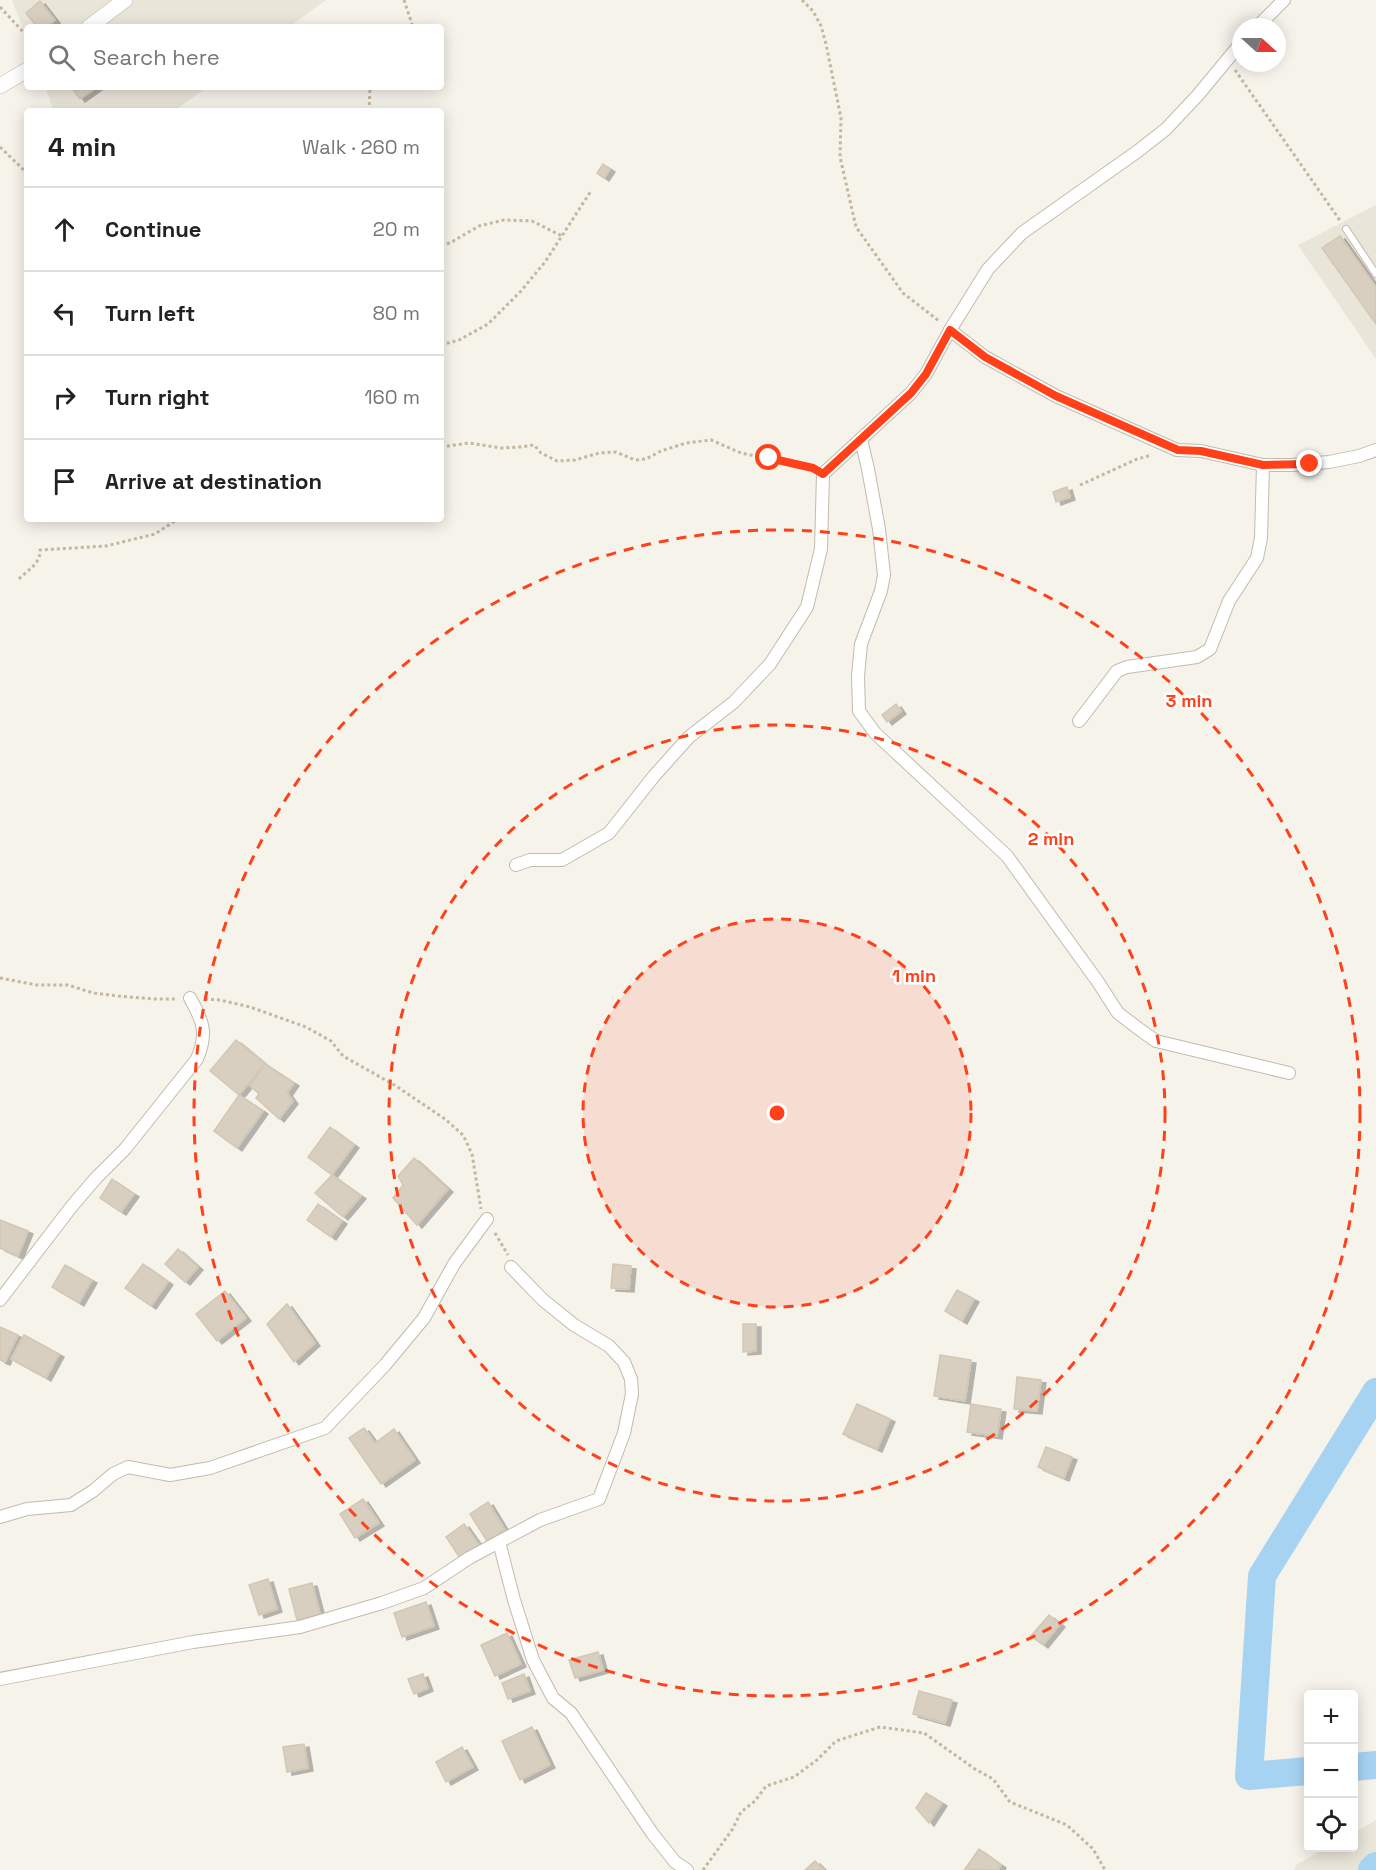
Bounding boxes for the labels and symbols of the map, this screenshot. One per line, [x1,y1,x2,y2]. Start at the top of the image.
north arrow [1232,18,1286,72]
route start [755,444,781,470]
route end [1296,450,1322,476]
text: 3 min [1166,689,1212,712]
text: 2 min [1028,827,1074,850]
text: 1 min [892,964,936,987]
centre of rings [767,1103,787,1123]

